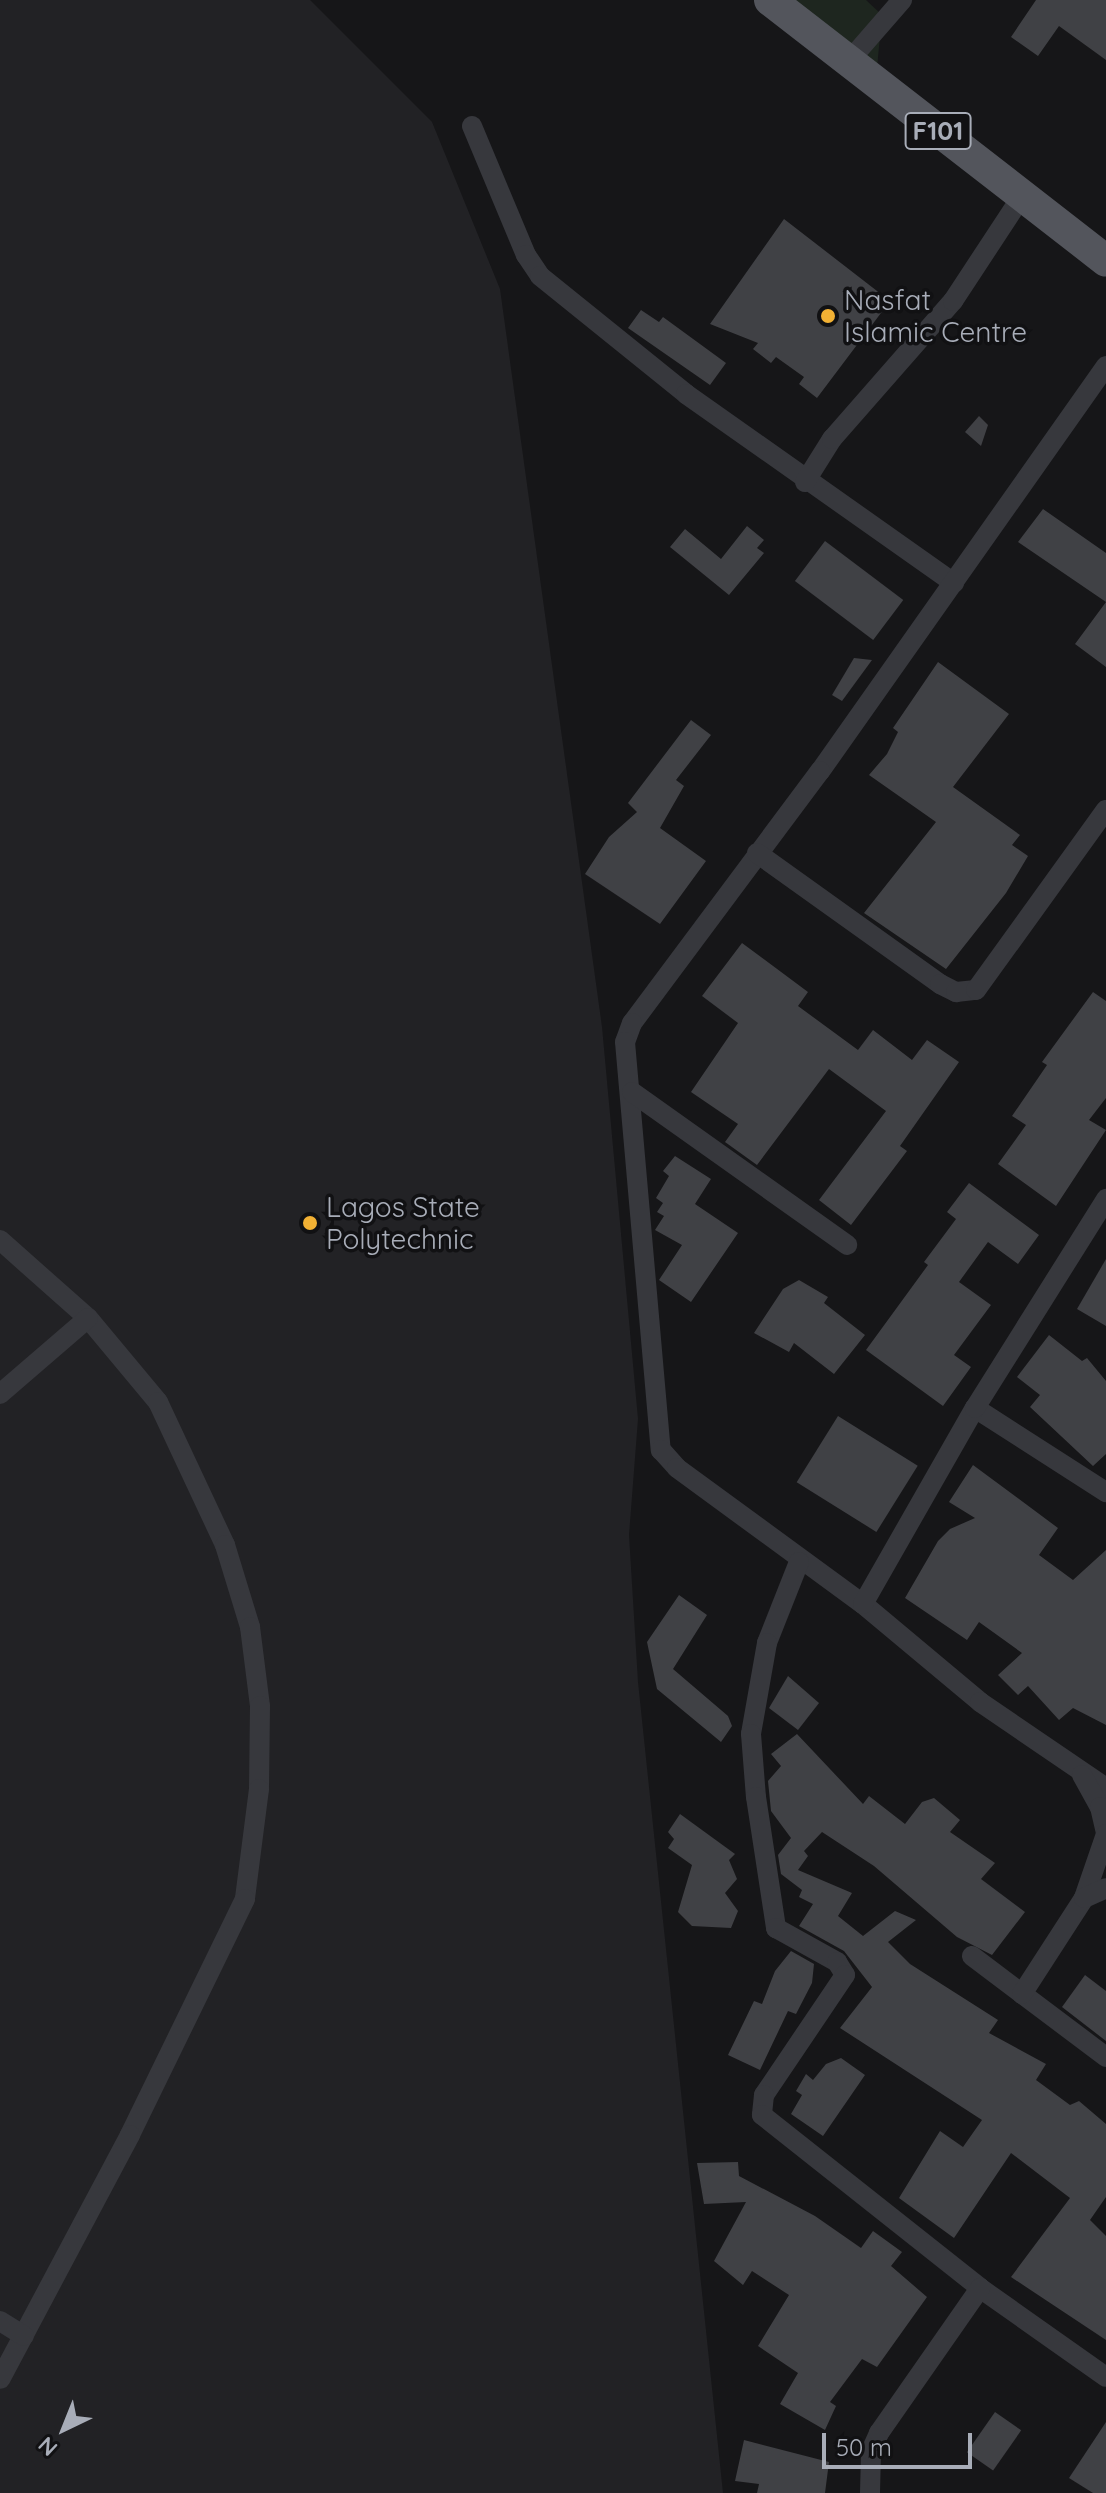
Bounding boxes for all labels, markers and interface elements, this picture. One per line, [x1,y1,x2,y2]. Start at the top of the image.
road number: F101 [904,109,972,153]
place label: Nasfat Islamic Centre [844,283,1027,349]
marker: Nasfat Islamic Centre [819,307,837,325]
place label: Lagos State Polytechnic [326,1190,480,1256]
marker: Lagos State Polytechnic [301,1214,319,1232]
north arrow [24,2389,104,2469]
scale bar [826,2417,976,2467]
text: N [32,2431,63,2462]
text: 50 m [836,2432,892,2462]

